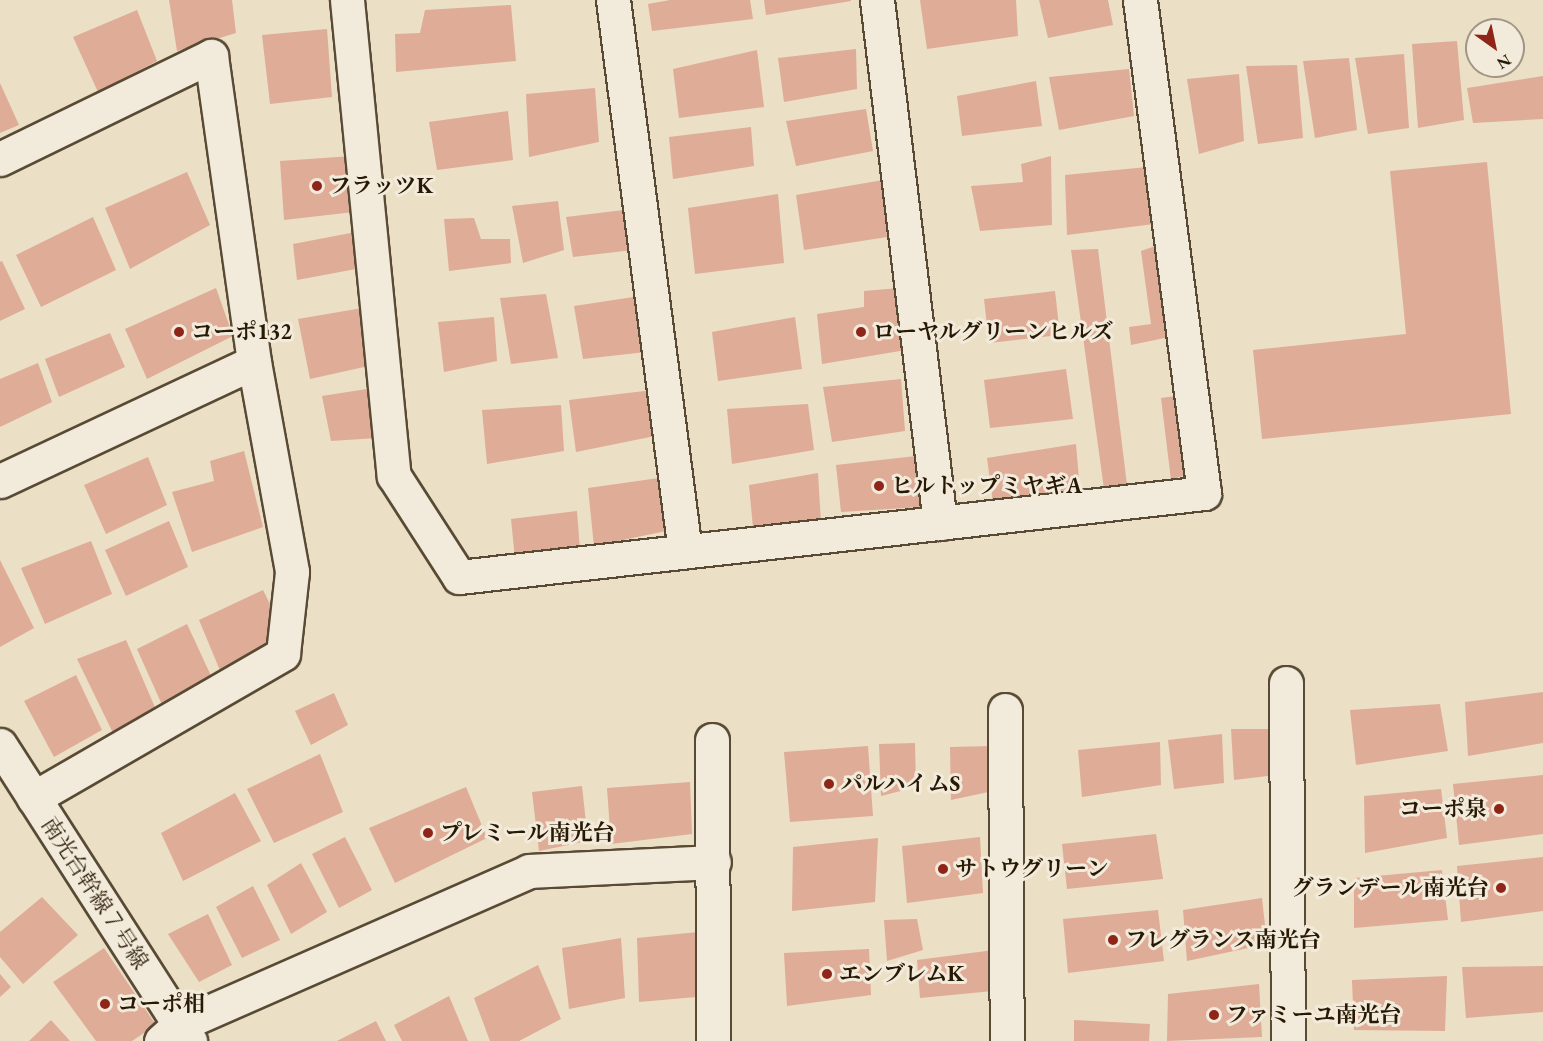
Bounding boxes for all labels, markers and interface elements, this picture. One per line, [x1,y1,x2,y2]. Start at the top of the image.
north arrow [1465,18,1525,78]
text: N [1493,50,1515,74]
place label: フラッツK [329,173,434,199]
marker: フラッツK [310,179,324,193]
place label: コーポ132 [191,319,292,345]
place label: ローヤルグリーンヒルズ [873,319,1115,345]
marker: コーポ132 [172,325,186,339]
marker: ローヤルグリーンヒルズ [854,325,868,339]
place label: ヒルトップミヤギA [891,473,1083,499]
marker: ヒルトップミヤギA [872,479,886,493]
place label: パルハイムS [841,771,962,797]
marker: パルハイムS [822,777,836,791]
place label: コーポ泉 [1399,796,1487,822]
marker: コーポ泉 [1492,802,1506,816]
street label: 南光台幹線７号線 [36,812,154,974]
place label: プレミール南光台 [440,820,616,846]
marker: プレミール南光台 [421,826,435,840]
place label: サトウグリーン [955,856,1109,882]
marker: サトウグリーン [936,862,950,876]
place label: グランデール南光台 [1291,875,1489,901]
marker: グランデール南光台 [1494,881,1508,895]
place label: フレグランス南光台 [1125,927,1323,953]
marker: フレグランス南光台 [1106,933,1120,947]
place label: エンブレムK [839,961,966,987]
marker: エンブレムK [820,967,834,981]
place label: コーポ相 [117,991,205,1017]
marker: コーポ相 [98,997,112,1011]
place label: ファミーユ南光台 [1226,1002,1402,1028]
marker: ファミーユ南光台 [1207,1008,1221,1022]

